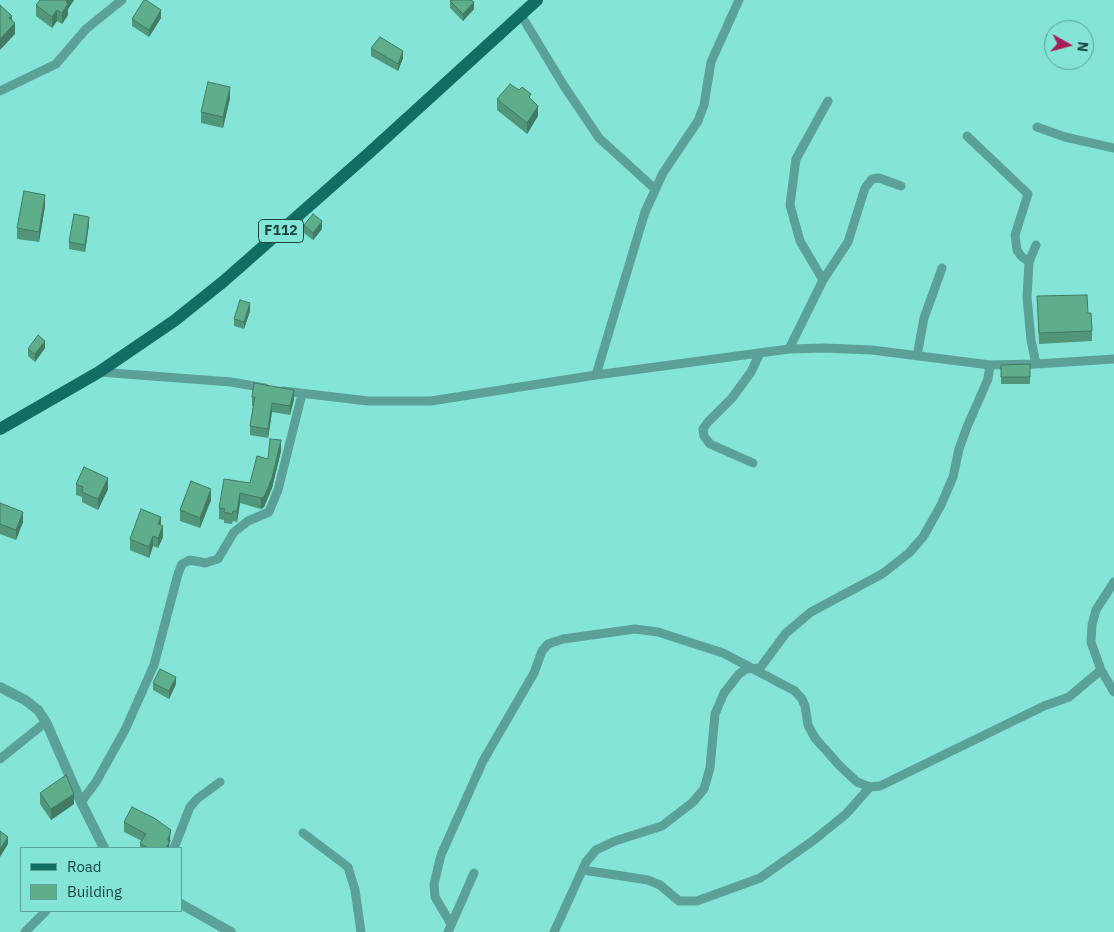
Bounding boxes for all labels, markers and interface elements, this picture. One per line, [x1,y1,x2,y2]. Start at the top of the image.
north arrow [1044,20,1094,70]
text: N [1073,41,1092,53]
road number: F112 [258,220,304,242]
legend [20,847,182,912]
text: Road [67,857,102,876]
text: Building [67,882,122,901]

